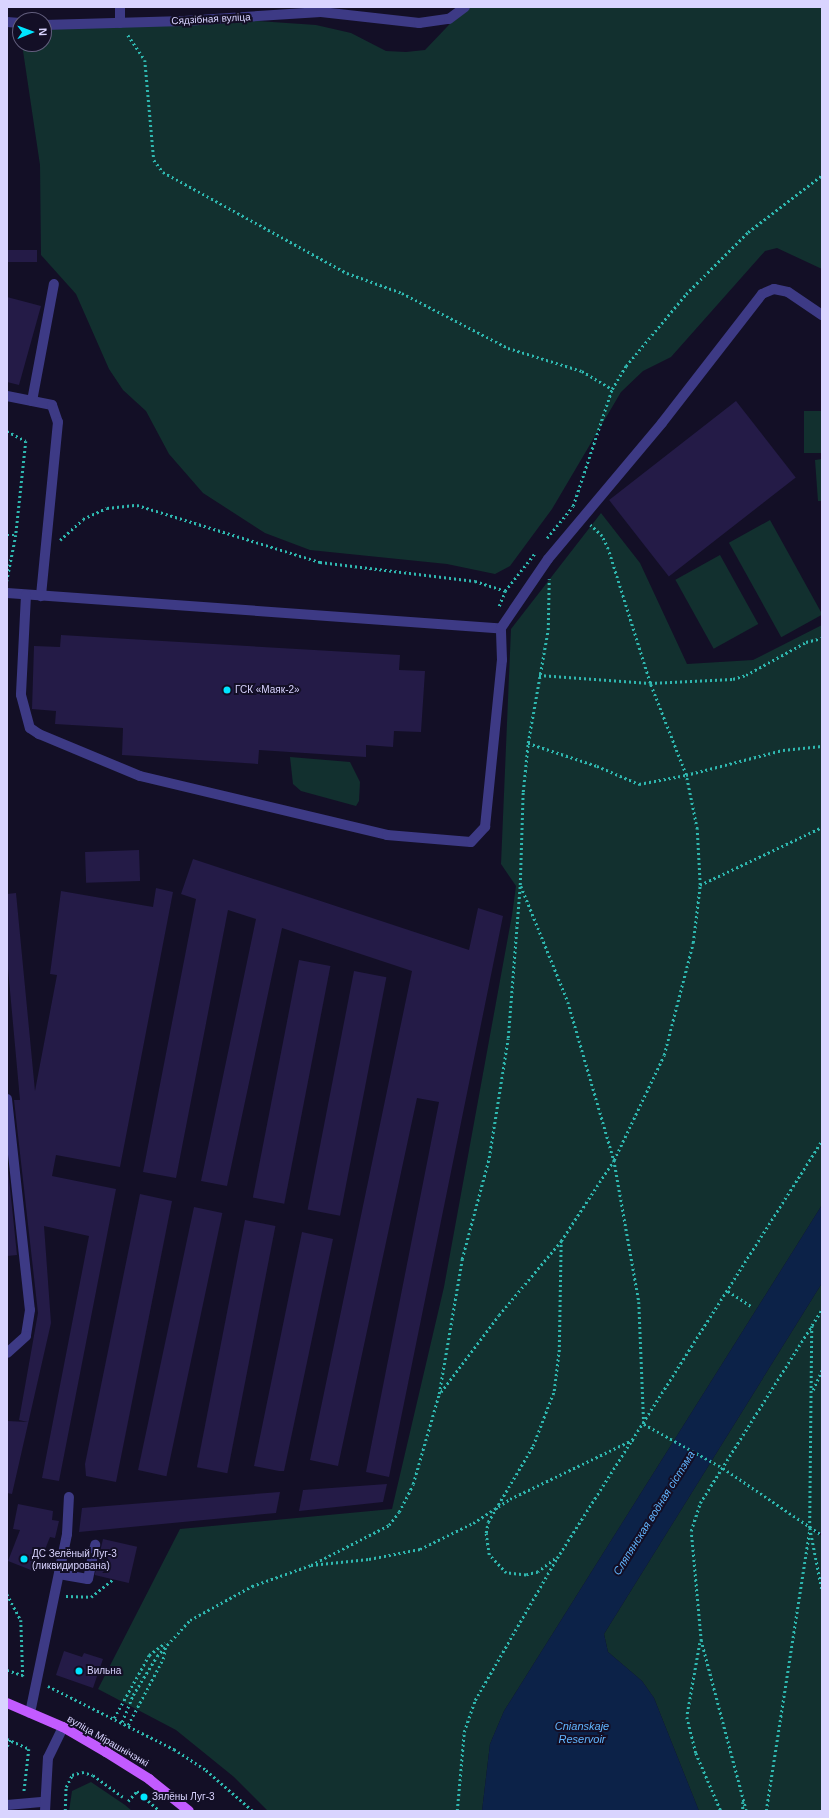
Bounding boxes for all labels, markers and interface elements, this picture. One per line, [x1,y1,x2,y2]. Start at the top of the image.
street label: Сядзібная вуліца [171,11,251,27]
north arrow [12,12,52,52]
text: N [37,28,49,36]
place label: ГСК «Маяк-2» [235,684,300,696]
marker: ГСК «Маяк-2» [222,685,232,695]
water label: Сляпянская водная сістэма [610,1448,698,1578]
place label: ДС Зелёный Луг-3 (ликвидирована) [32,1547,117,1570]
marker: ДС Зелёный Луг-3 (ликвидирована) [19,1554,29,1564]
place label: Вильна [87,1665,121,1677]
marker: Вильна [74,1666,84,1676]
street label: вуліца Мірашнічэнкі [65,1713,151,1769]
water label: Cnianskaje Reservoir [555,1720,609,1746]
place label: Зялёны Луг-3 [152,1791,215,1803]
marker: Зялёны Луг-3 [139,1792,149,1802]

